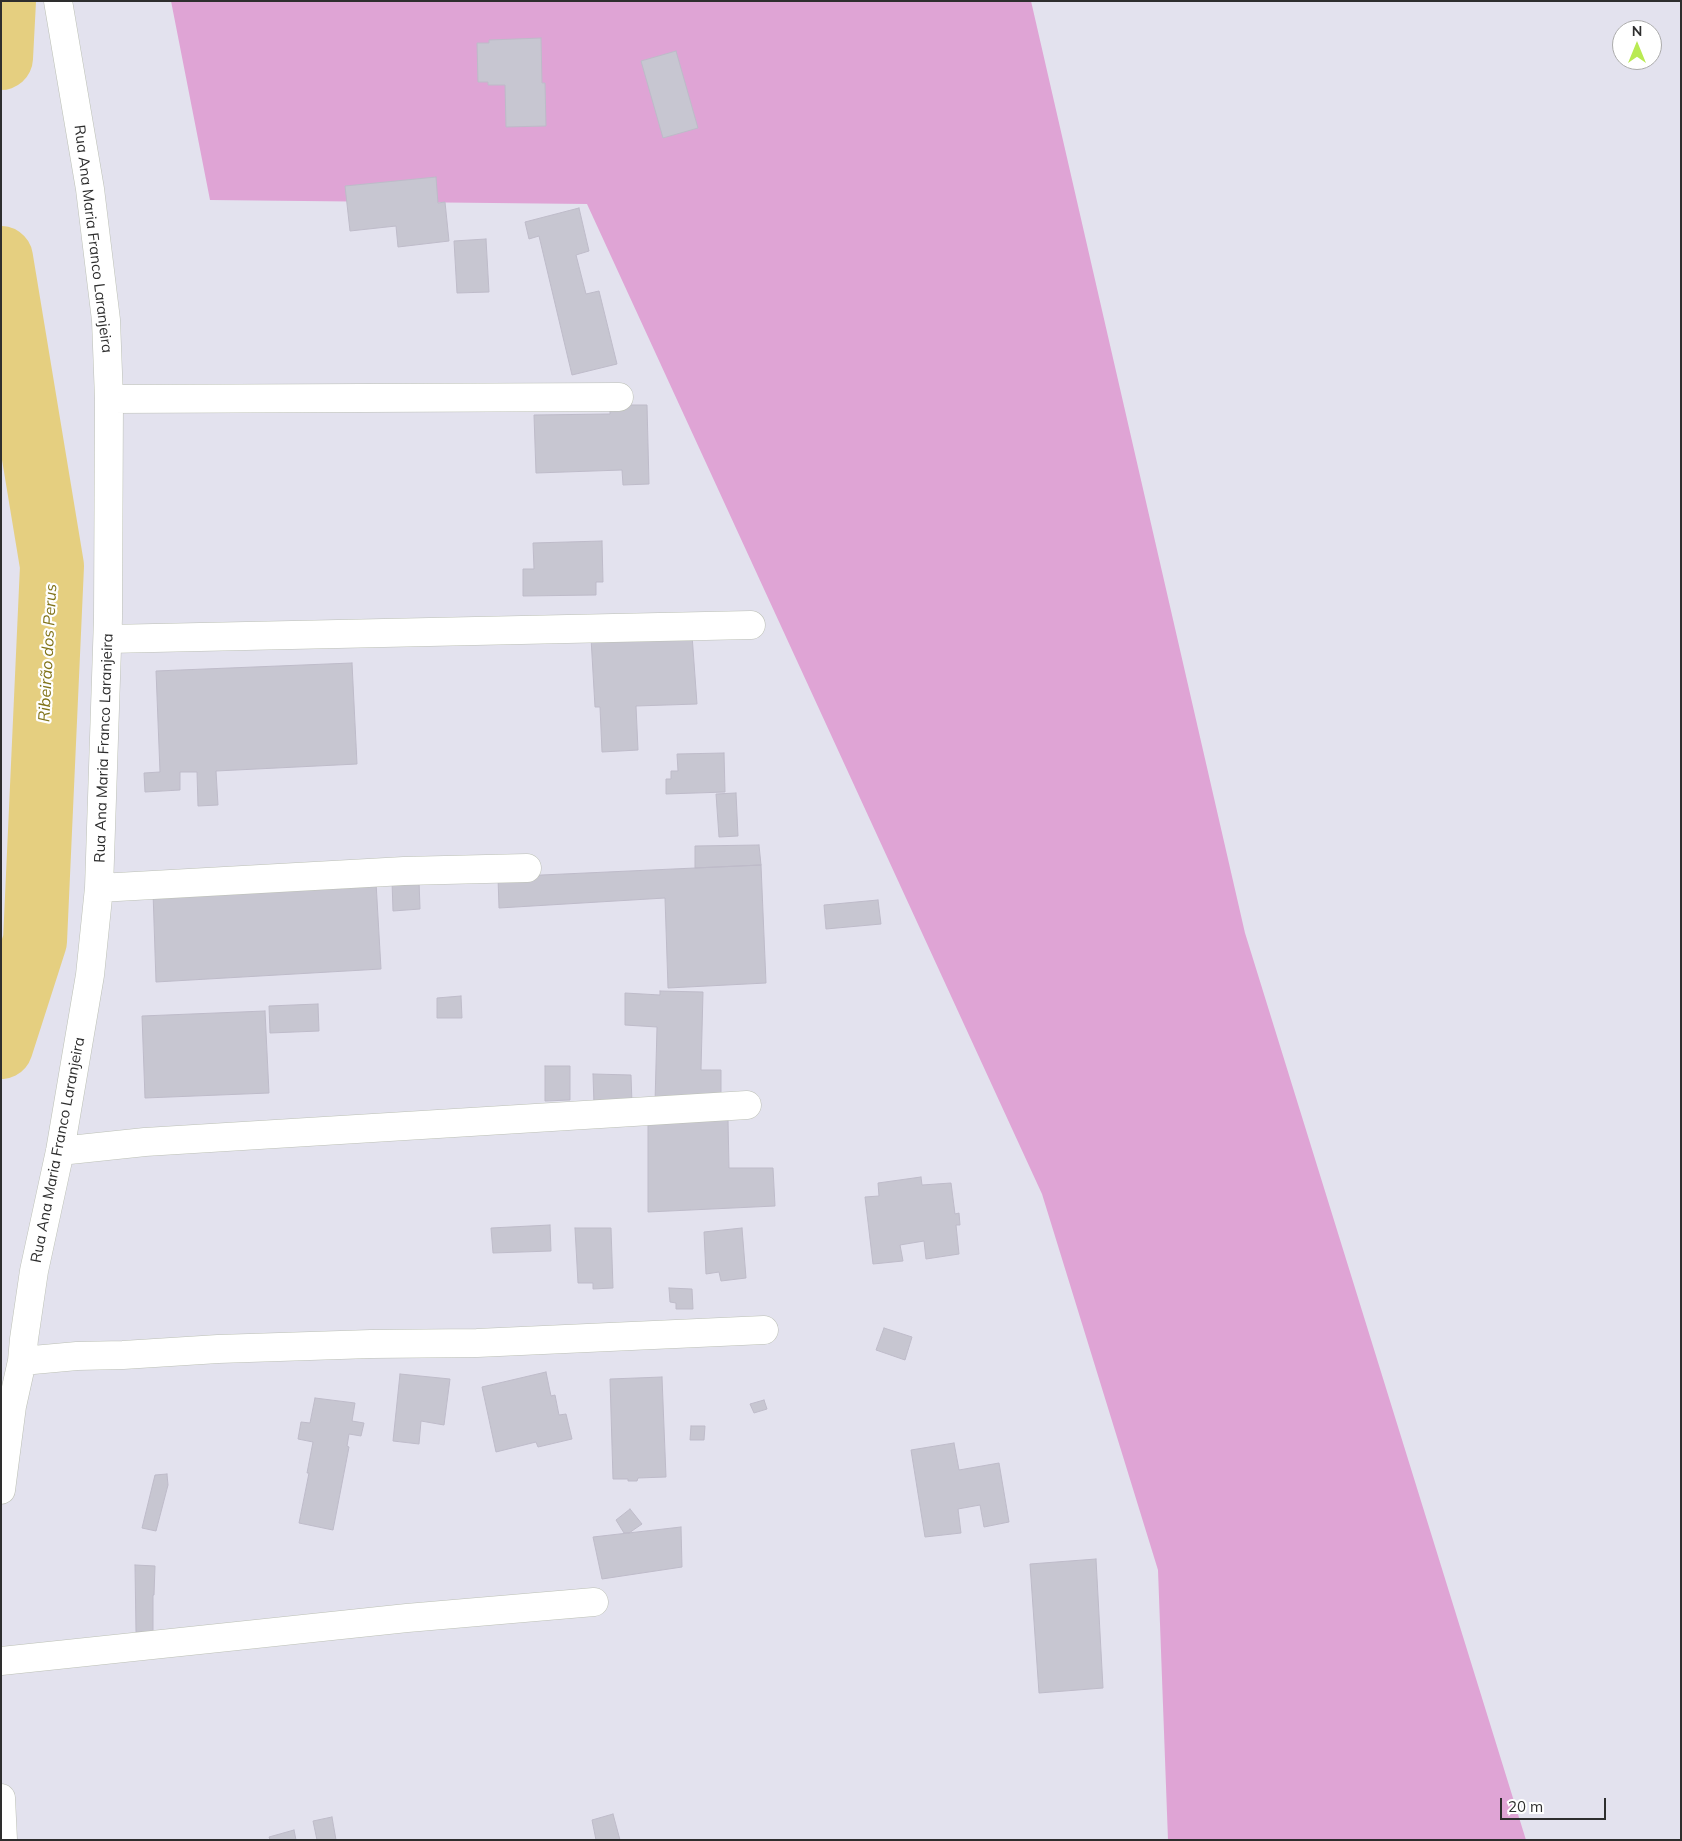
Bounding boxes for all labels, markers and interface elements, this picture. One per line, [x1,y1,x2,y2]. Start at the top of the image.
north arrow [1612,20,1662,70]
text: N [1632,22,1642,40]
street label: Rua Ana Maria Franco Laranjeira [70,124,116,354]
water label: Ribeirão dos Perus [35,583,61,723]
street label: Rua Ana Maria Franco Laranjeira [91,633,117,863]
street label: Rua Ana Maria Franco Laranjeira [27,1036,89,1264]
scale bar [1502,1788,1608,1820]
text: 20 m [1508,1797,1543,1816]

